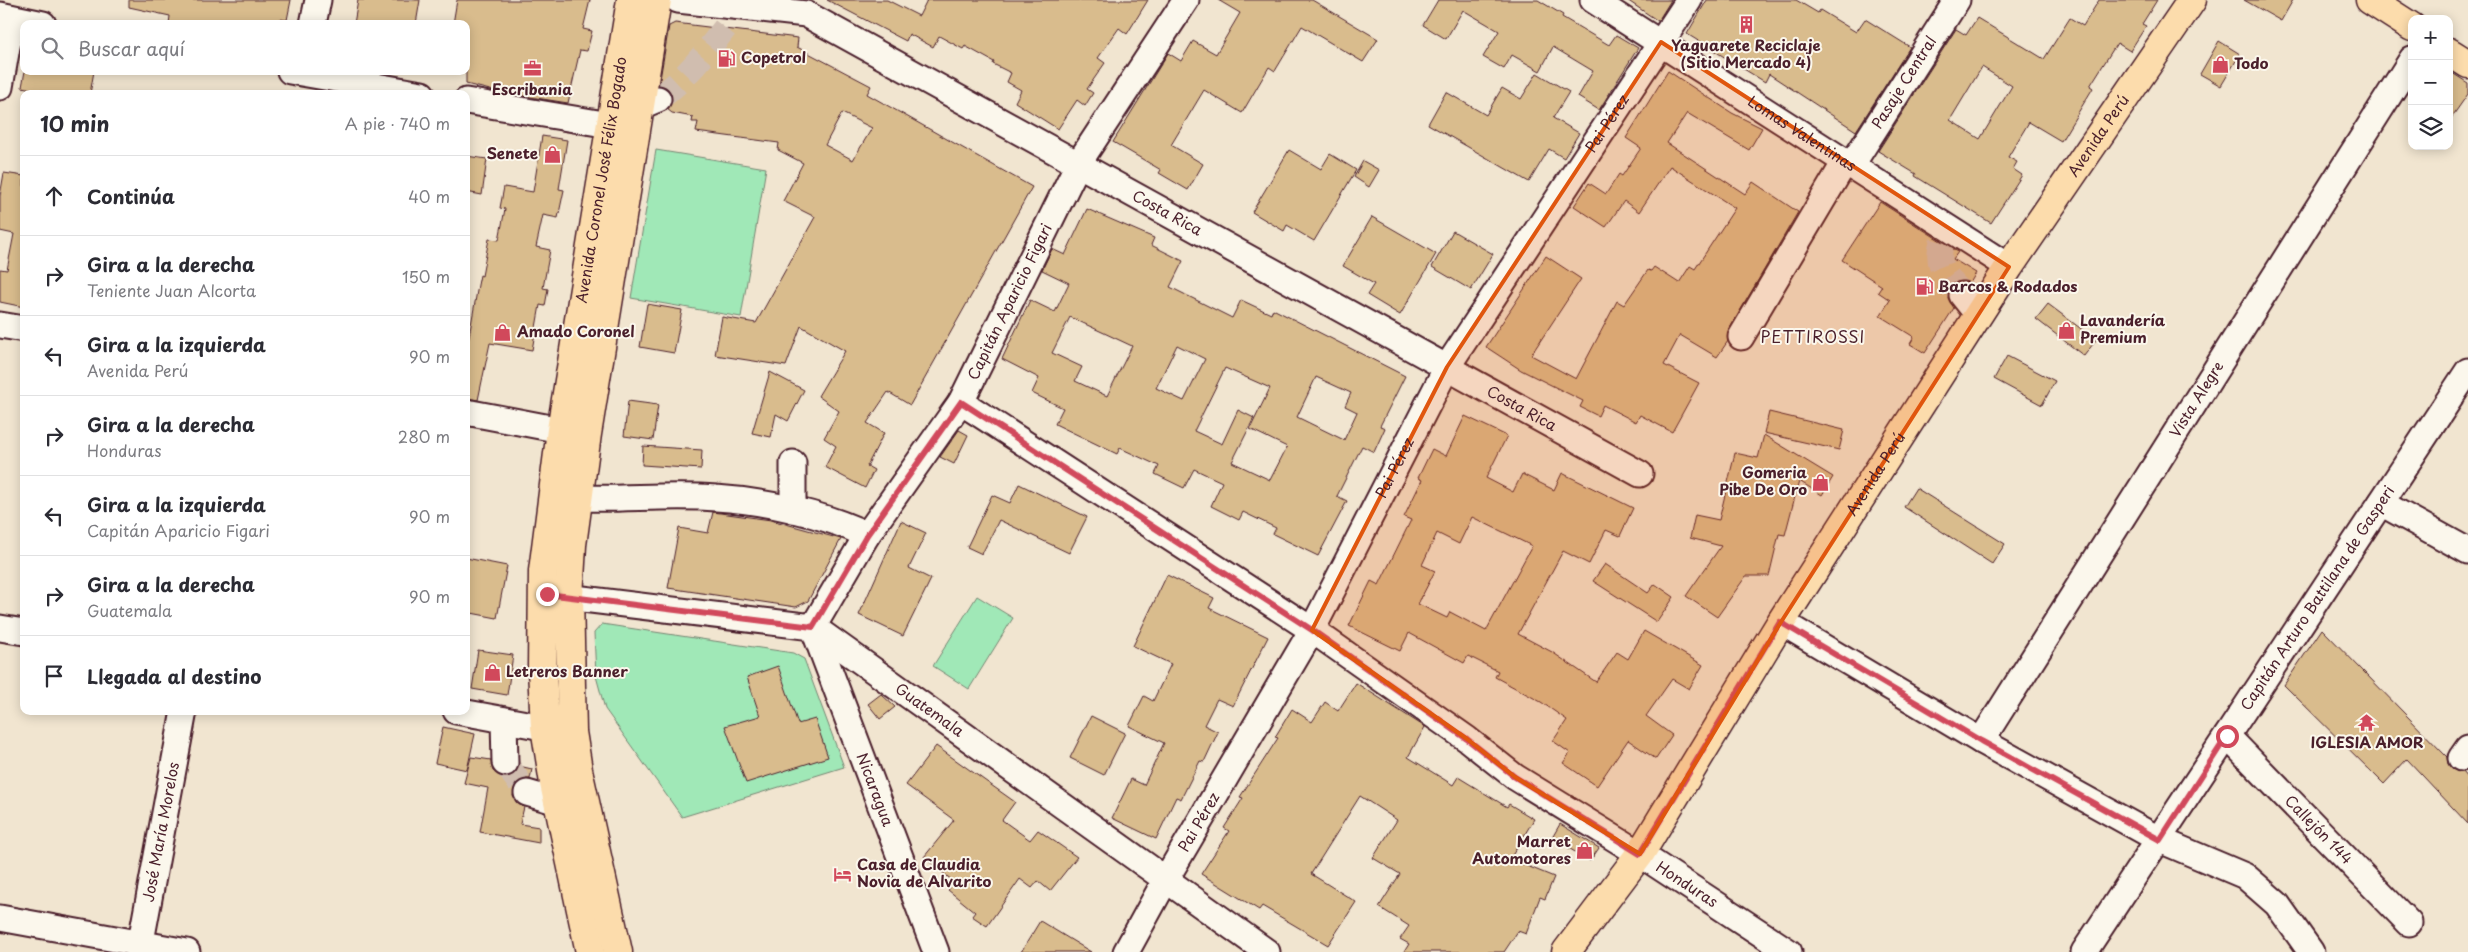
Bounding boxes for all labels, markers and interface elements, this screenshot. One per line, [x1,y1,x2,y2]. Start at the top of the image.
building icon: Yaguarete Reciclaje (Sitio Mercado 4) [1736,15,1756,35]
map controls [2408,15,2453,150]
button: + [2408,15,2453,60]
search box [20,20,470,75]
street label: Pasaje Central [1865,31,1941,133]
place label: Yaguarete Reciclaje (Sitio Mercado 4) [1671,33,1821,73]
icon: search [38,34,66,62]
text: Buscar aquí [78,34,185,62]
place label: Copetrol [741,45,806,68]
fuel station icon: Copetrol [717,48,737,68]
place label: Todo [2234,51,2269,74]
shop icon: Todo [2210,54,2230,74]
street label: Avenida Coronel José Félix Bogado [569,55,632,305]
office icon: Escribania [522,59,542,79]
button: − [2408,60,2453,105]
place label: Escribania [492,77,573,100]
street label: Pai Pérez [1579,89,1634,156]
street label: Lomas Valentinas [1744,89,1861,176]
street label: Avenida Perú [2061,89,2134,181]
button: layers [2408,105,2453,150]
text: 10 min [40,107,110,139]
text: A pie · 740 m [345,111,450,135]
place label: Senete [487,141,538,164]
shop icon: Senete [542,144,562,164]
icon: ahead [40,182,68,210]
text: Continúa [87,182,175,210]
street label: Costa Rica [1128,183,1207,241]
text: 40 m [408,184,450,208]
street label: Capitán Aparicio Figari [961,219,1057,383]
text: Gira a la derecha [87,250,255,278]
icon: right [40,262,68,290]
text: 150 m [402,264,450,288]
place label: Barcos & Rodados [1938,274,2077,297]
fuel station icon: Barcos & Rodados [1914,277,1934,297]
text: Teniente Juan Alcorta [87,278,256,302]
place label: Lavandería Premium [2080,308,2166,348]
place label: Amado Coronel [516,319,635,342]
shop icon: Lavandería Premium [2056,320,2076,340]
shop icon: Amado Coronel [493,322,513,342]
district label: PETTIROSSI [1760,324,1866,348]
text: Gira a la izquierda [87,330,266,358]
icon: left [40,342,68,370]
text: 90 m [409,344,450,368]
street label: Vista Alegre [2163,356,2228,441]
text: Avenida Perú [87,358,188,382]
street label: Costa Rica [1483,379,1562,436]
text: Gira a la derecha [87,410,255,438]
icon: right [40,422,68,450]
text: 280 m [398,424,450,448]
street label: Avenida Perú [1839,427,1910,520]
street label: Pai Pérez [1369,433,1419,502]
text: Honduras [87,438,161,462]
place label: Gomeria Pibe De Oro [1719,460,1808,500]
shop icon: Gomeria Pibe De Oro [1811,472,1831,492]
street label: Capitán Arturo Battilana de Gasperi [2234,480,2399,715]
text: Gira a la izquierda [87,490,266,518]
icon: left [40,502,68,530]
text: 90 m [409,504,450,528]
text: Capitán Aparicio Figari [87,518,270,542]
text: Gira a la derecha [87,570,255,598]
icon: right [40,582,68,610]
route end [536,583,559,606]
text: 90 m [409,584,450,608]
text: Guatemala [87,598,172,622]
place label: Letreros Banner [506,659,628,682]
icon: arrive [40,662,68,690]
text: Llegada al destino [87,662,261,690]
shop icon: Letreros Banner [482,662,502,682]
street label: Guatemala [891,676,970,742]
temple icon: IGLESIA AMOR [2357,712,2377,732]
route start [2216,725,2239,748]
place label: IGLESIA AMOR [2311,730,2424,753]
street label: Nicaragua [852,749,901,830]
street label: José María Morelos [136,760,184,904]
street label: Pai Pérez [1172,788,1224,855]
street label: Callejón 144 [2280,789,2359,869]
place label: Marret Automotores [1472,829,1571,869]
shop icon: Marret Automotores [1575,841,1595,861]
place label: Casa de Claudia Novia de Alvarito [857,852,992,892]
street label: Honduras [1652,855,1723,912]
hotel icon: Casa de Claudia Novia de Alvarito [833,864,853,884]

